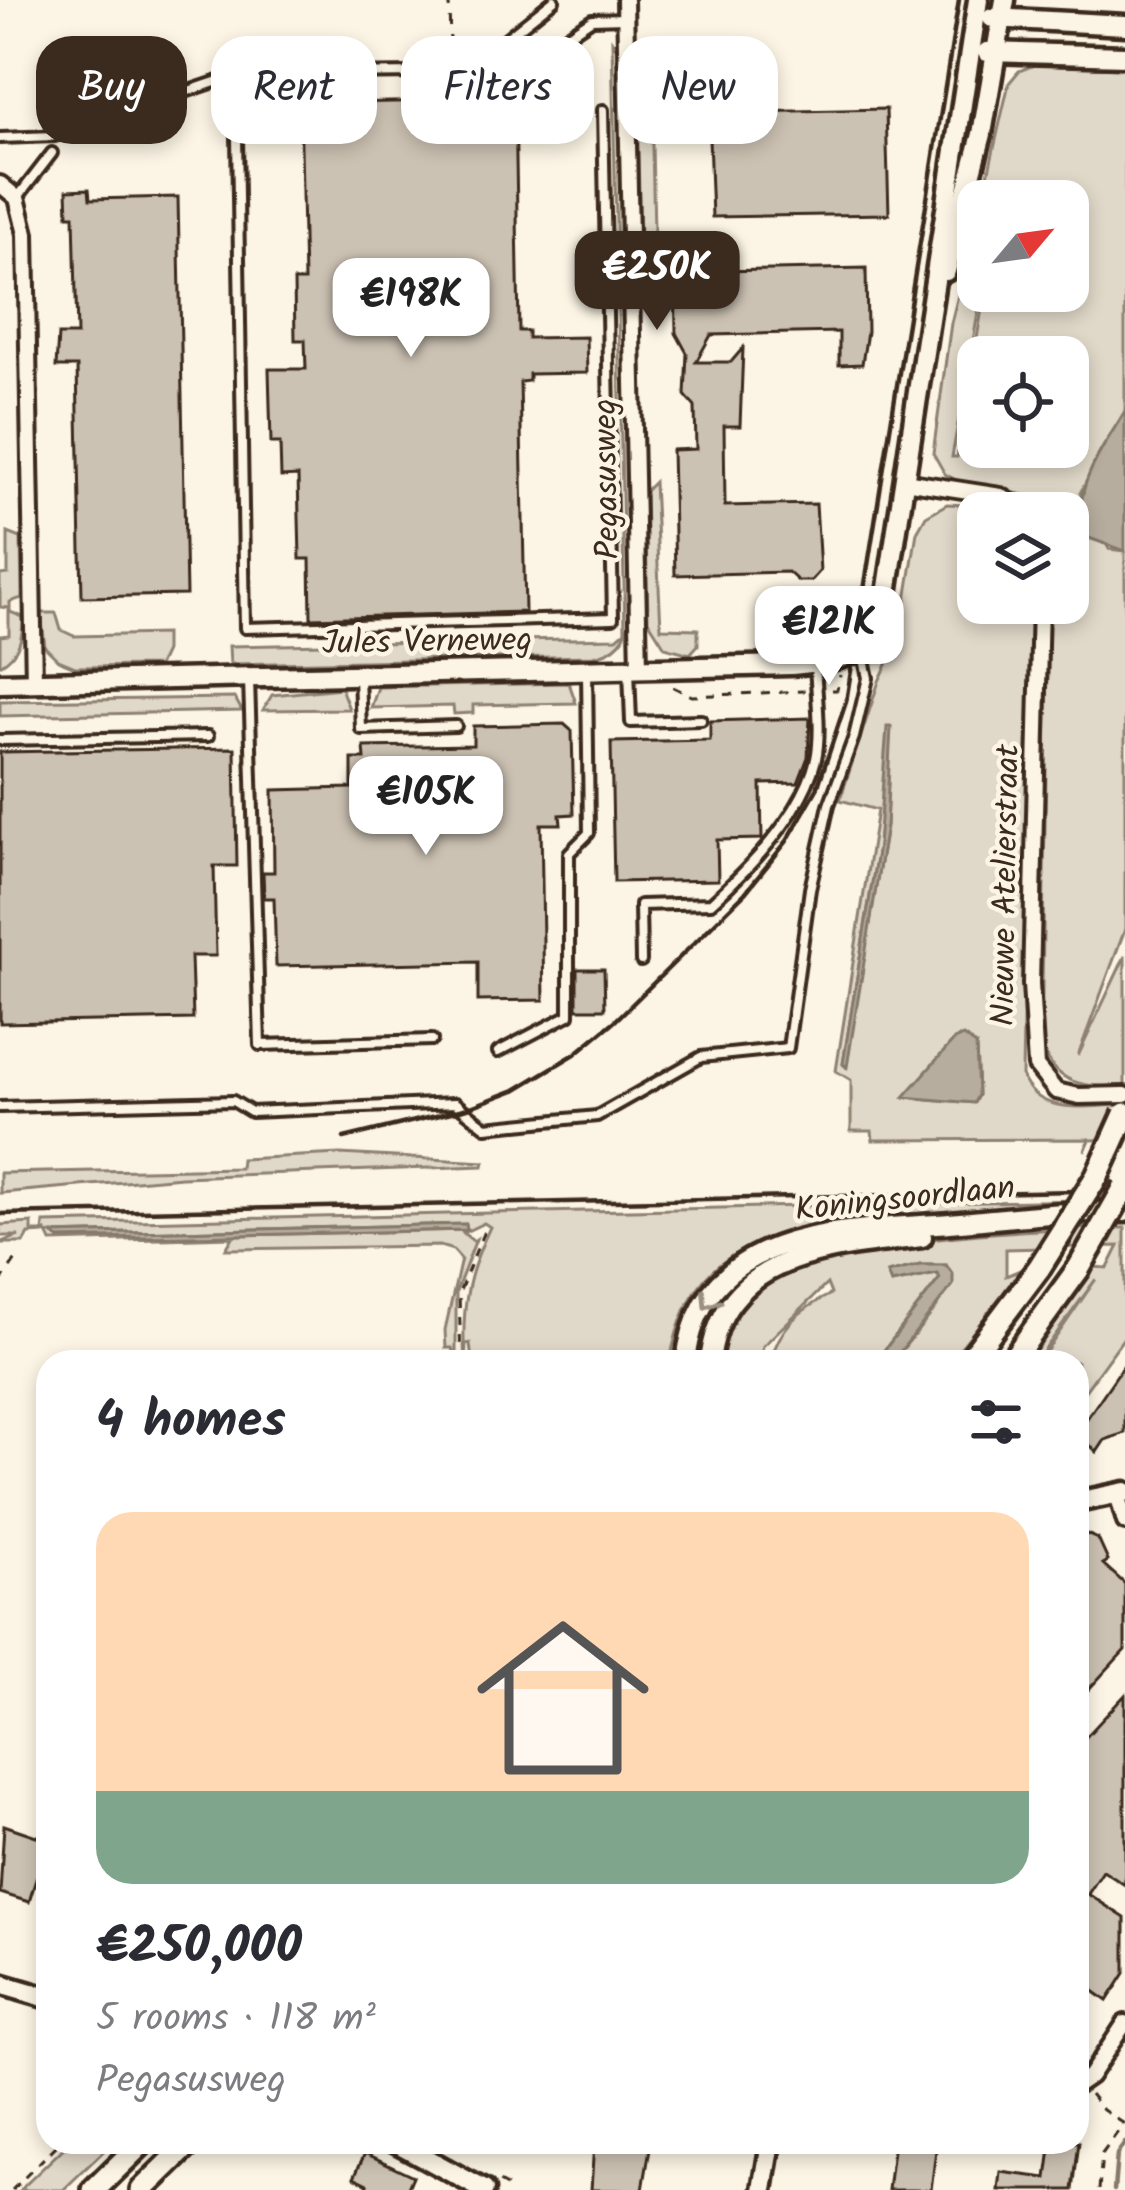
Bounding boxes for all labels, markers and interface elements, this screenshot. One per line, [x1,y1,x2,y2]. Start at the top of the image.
chip: Buy [36,36,187,144]
chip: Rent [211,36,377,144]
chip: Filters [401,36,594,144]
chip: New [618,36,778,144]
north arrow [957,180,1089,312]
map controls [957,180,1089,624]
pin: €250K [573,231,741,333]
text: €250K [602,239,712,301]
pin: €198K [327,258,495,360]
text: €198K [360,266,462,328]
button: locate [957,336,1089,468]
street label: Pegasusweg [580,398,636,560]
button: layers [957,492,1089,624]
pin: €121K [745,586,913,688]
text: €121K [782,594,876,656]
street label: Jules Verneweg [322,615,532,671]
street label: Nieuwe Atelierstraat [978,742,1036,1026]
pin: €105K [342,756,510,858]
text: €105K [376,764,476,826]
street label: Koningsoordlaan [792,1162,1018,1238]
one-way arrow [701,1288,723,1310]
text: 4 homes [96,1382,286,1463]
icon: filters [963,1389,1029,1455]
icon: home [455,1590,671,1806]
text: €250,000 [96,1908,302,1989]
text: 5 rooms · 118 m² [96,1989,376,2051]
text: Pegasusweg [96,2051,286,2113]

